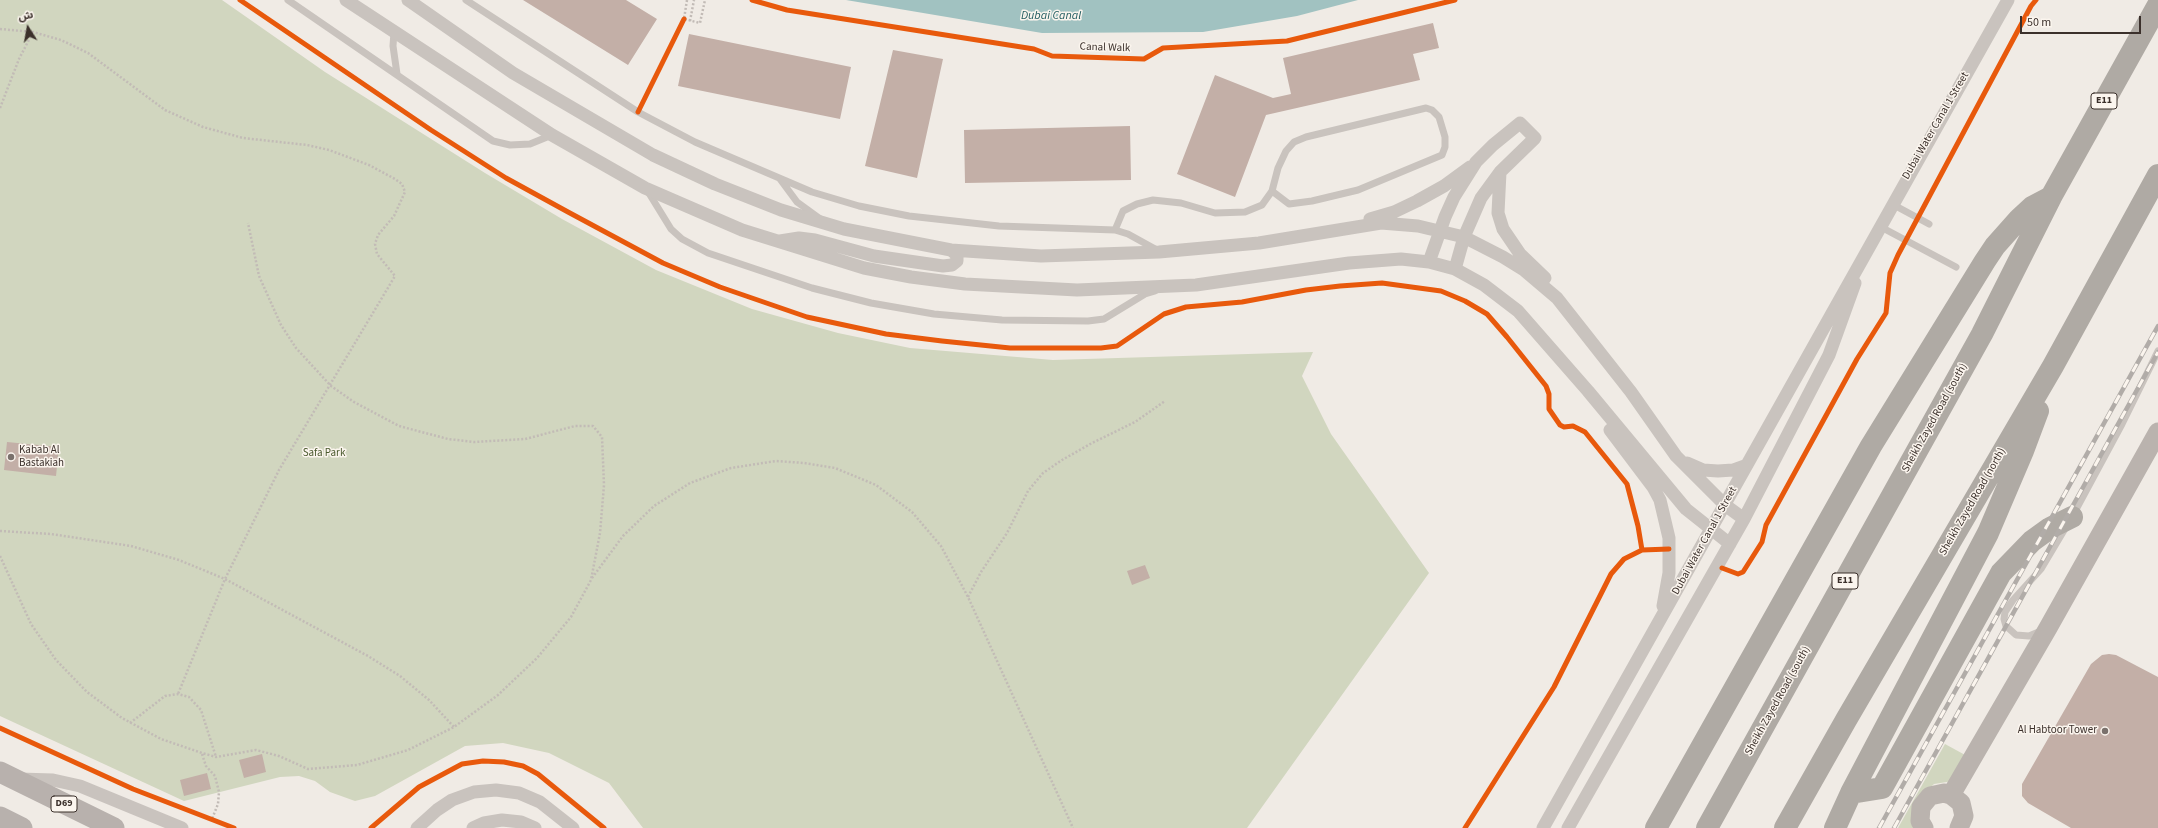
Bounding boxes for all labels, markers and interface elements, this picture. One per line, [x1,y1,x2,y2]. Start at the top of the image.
text: ش [17,7,34,25]
north arrow [8,8,48,48]
scale bar [2022,8,2143,34]
water label: Dubai Canal [1021,9,1081,23]
text: 50 m [2027,14,2051,31]
street label: Canal Walk [1079,41,1131,55]
street label: Dubai Water Canal 1 Street [1900,70,1972,182]
road number: E11 [2091,93,2117,109]
street label: Sheikh Zayed Road (south) [1900,361,1970,475]
place label: Kabab Al Bastakiah [19,444,64,470]
street label: Sheikh Zayed Road (north) [1937,446,2009,558]
park label: Safa Park [303,447,345,461]
marker: Kabab Al Bastakiah [6,452,16,462]
street label: Dubai Water Canal 1 Street [1670,485,1740,597]
road number: E11 [1832,573,1858,589]
street label: Sheikh Zayed Road (south) [1743,644,1813,758]
place label: Al Habtoor Tower [2018,724,2097,738]
marker: Al Habtoor Tower [2100,726,2110,736]
road number: D69 [51,796,77,812]

